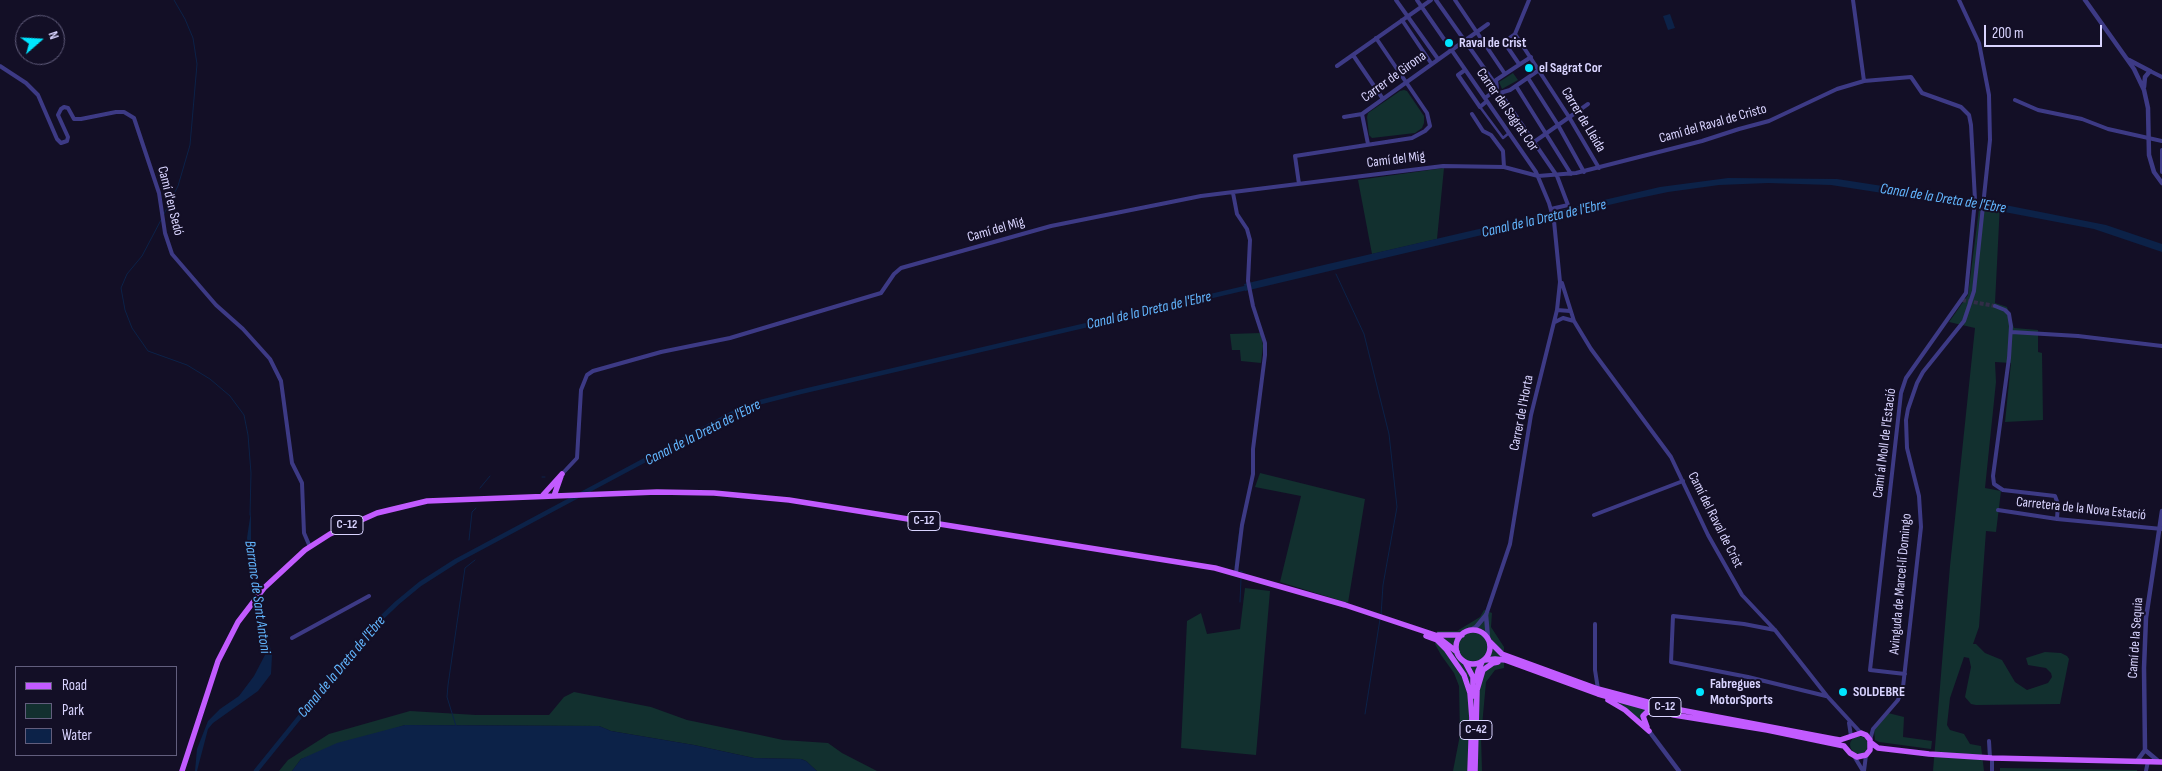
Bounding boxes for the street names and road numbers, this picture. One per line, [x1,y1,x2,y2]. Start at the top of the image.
street label: Carrer de Girona [1358,48,1430,106]
street label: Carrer del Sagrat Cor [1472,65,1542,155]
street label: Carrer de Lleida [1557,85,1609,155]
street label: Camí del Raval de Cristo [1657,101,1769,147]
street label: Camí del Mig [1366,148,1426,172]
street label: Camí d'en Sedó [153,165,187,237]
street label: Camí del Mig [966,214,1026,246]
street label: Carrer de l'Horta [1506,374,1538,452]
street label: Camí al Moll de l'Estació [1870,387,1900,499]
street label: Camí del Raval de Crist [1684,469,1746,571]
street label: Carretera de la Nova Estació [2015,494,2147,524]
road number: C-12 [908,512,940,530]
street label: Avinguda de Marcel·lí Domingo [1886,513,1916,655]
road number: C-12 [331,516,363,534]
street label: Camí de la Sequia [2125,597,2147,679]
road number: C-12 [1649,698,1681,716]
road number: C-42 [1460,720,1492,740]

